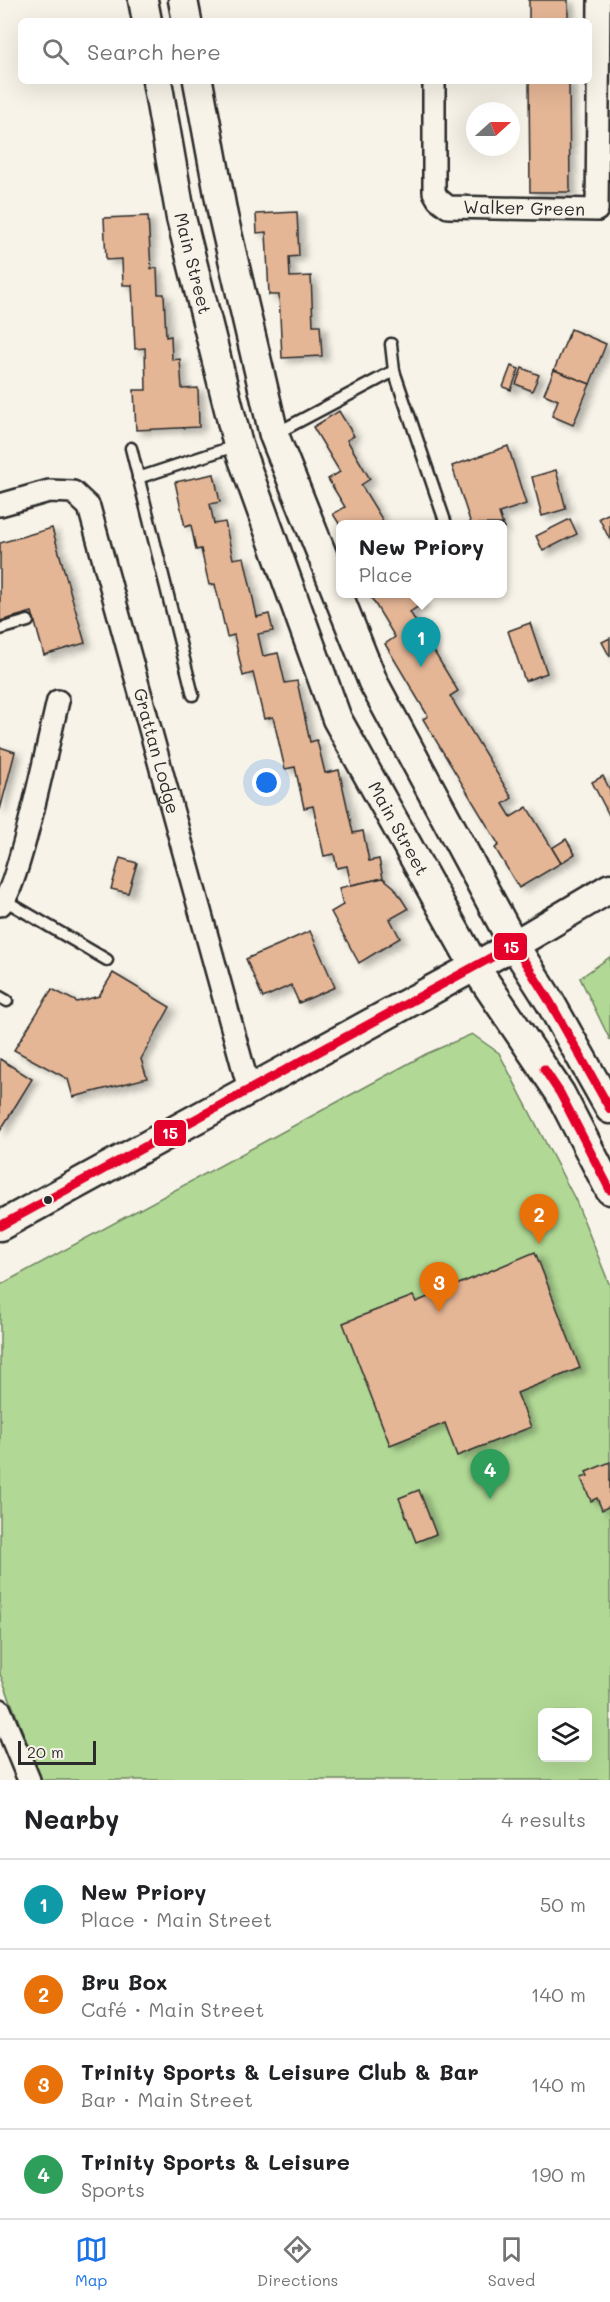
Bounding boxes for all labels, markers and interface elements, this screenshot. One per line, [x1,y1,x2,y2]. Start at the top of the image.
search box [18,18,592,84]
icon: search [39,35,72,68]
text: Search here [87,37,221,66]
north arrow [466,102,520,156]
street label: Walker Green [463,194,585,221]
street label: Main Street [169,210,218,317]
popup [336,520,507,598]
text: New Priory [359,532,484,561]
text: Place [359,561,413,587]
pin: 1 [402,618,440,667]
street label: Grattan Lodge [128,685,186,816]
your location [252,768,281,797]
street label: Main Street [363,777,435,880]
line badge: 15 [493,932,528,961]
text: 15 [503,936,519,957]
line badge: 15 [153,1119,187,1147]
text: 15 [162,1122,178,1143]
unlabelled marker [42,1194,54,1206]
pin: 2 [520,1194,558,1244]
pin: 3 [420,1262,458,1312]
pin: 4 [470,1450,510,1499]
map controls [538,1708,592,1762]
button: layers [538,1708,592,1762]
scale bar [18,1738,96,1766]
text: 20 m [27,1741,64,1762]
text: Nearby [24,1802,119,1836]
text: 4 results [501,1806,586,1832]
text: New Priory [81,1877,206,1906]
text: 1 [39,1891,48,1917]
text: 50 m [540,1891,586,1917]
text: Place · Main Street [81,1906,272,1932]
text: Bru Box [81,1967,168,1996]
text: 2 [38,1981,49,2007]
text: 140 m [531,1981,586,2007]
text: Café · Main Street [81,1996,264,2022]
text: Trinity Sports & Leisure Club & Bar [81,2057,479,2086]
text: 3 [38,2071,50,2097]
text: 140 m [531,2071,586,2097]
text: Bar · Main Street [81,2086,253,2112]
text: Trinity Sports & Leisure [81,2147,350,2176]
text: 4 [37,2161,50,2187]
text: 190 m [531,2161,586,2187]
text: Sports [81,2176,145,2202]
tab: Map [75,2233,108,2290]
tab: Directions [257,2233,338,2290]
tab: Saved [488,2233,535,2290]

